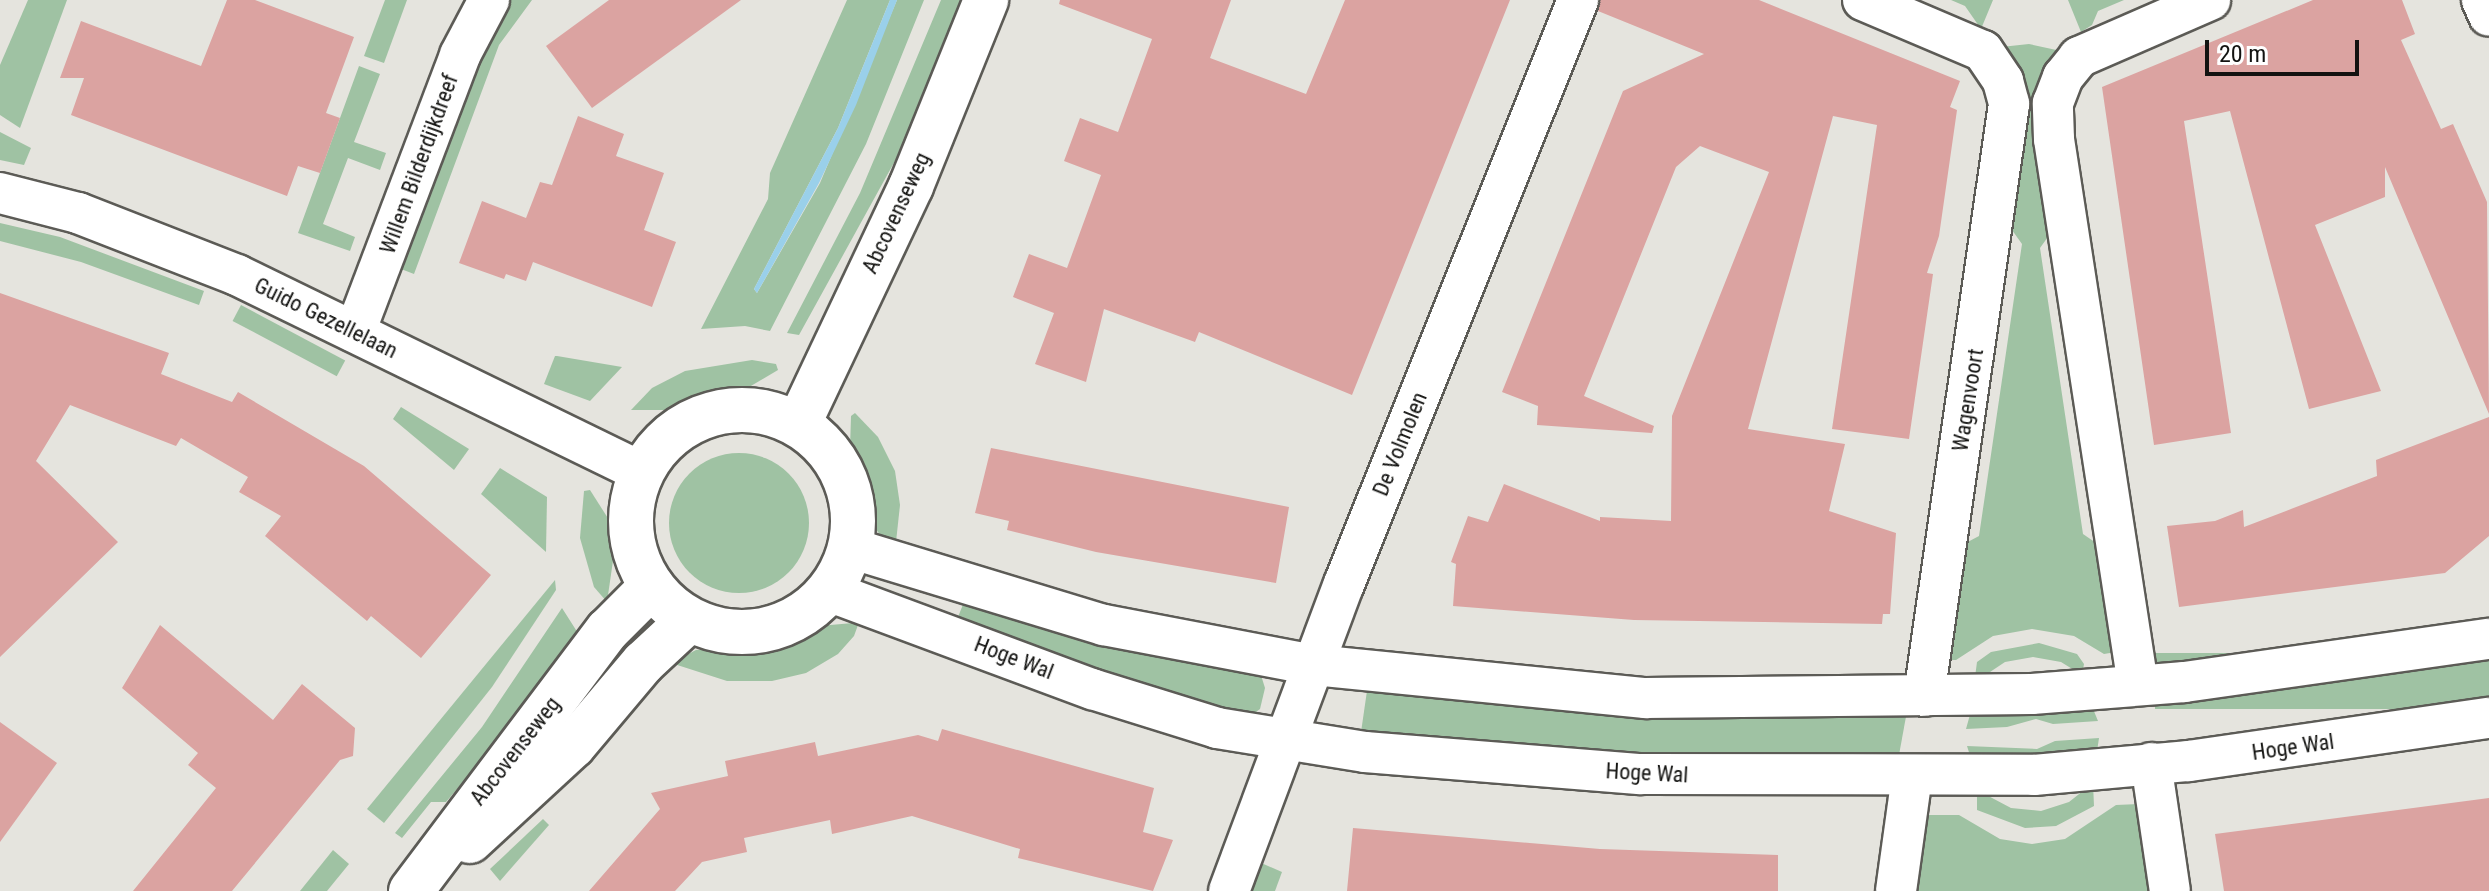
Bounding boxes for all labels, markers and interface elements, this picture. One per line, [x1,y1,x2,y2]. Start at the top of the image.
scale bar [2209,24,2363,74]
text: 20 m [2219,40,2266,68]
street label: Willem Bilderdijkdreef [374,71,464,257]
street label: Abcovenseweg [856,148,936,278]
street label: Guido Gezellelaan [250,272,402,364]
street label: Wagenvoort [1947,347,1989,453]
street label: De Volmolen [1367,388,1433,500]
street label: Hoge Wal [971,631,1057,685]
street label: Abcovenseweg [464,691,566,811]
street label: Hoge Wal [2250,728,2336,766]
street label: Hoge Wal [1605,758,1689,788]

